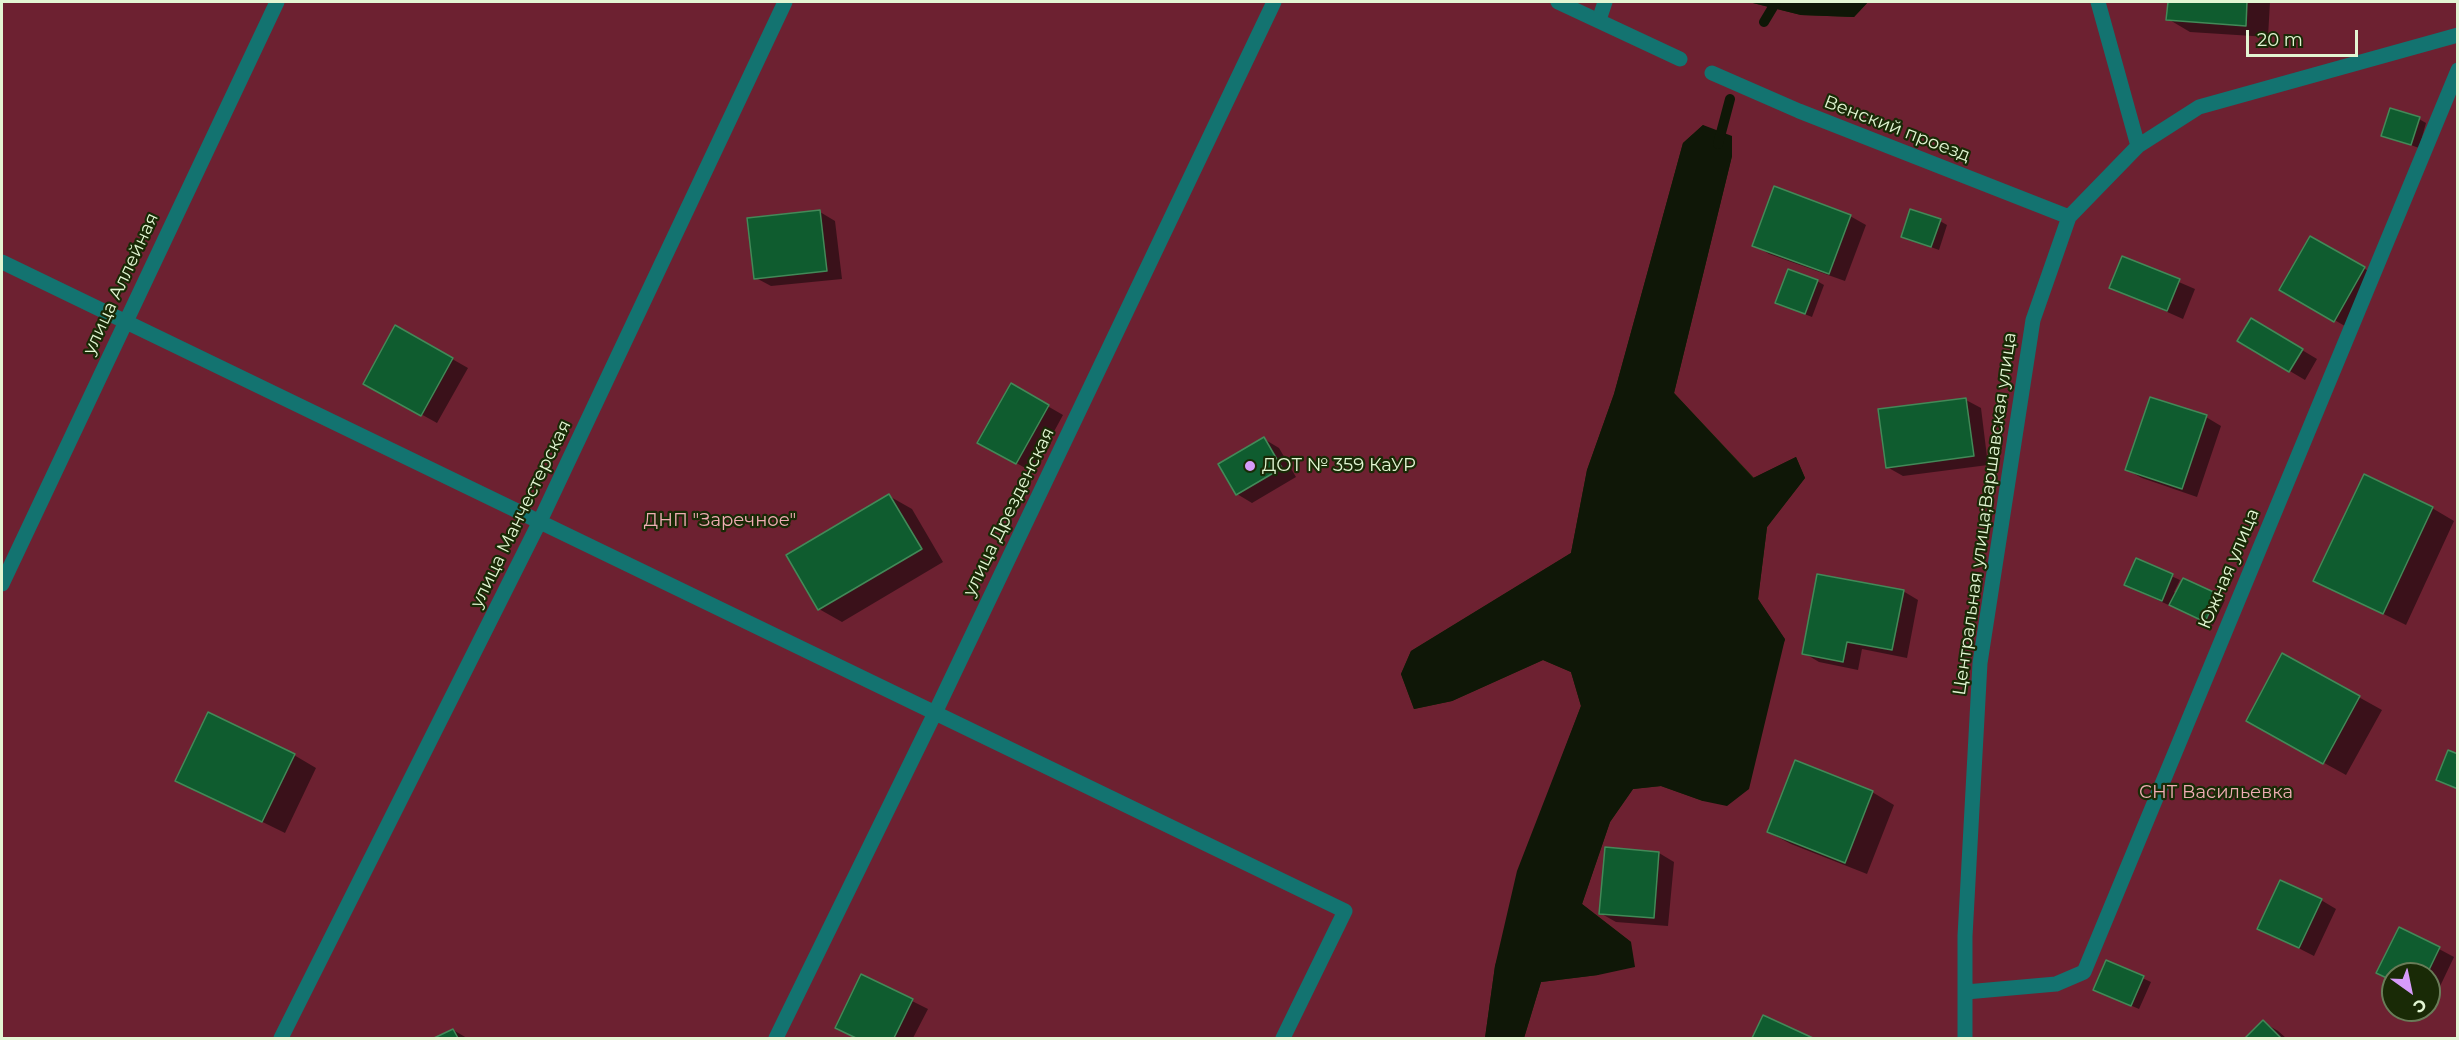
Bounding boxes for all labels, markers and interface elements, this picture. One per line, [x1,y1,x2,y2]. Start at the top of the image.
scale bar [2249,18,2362,56]
text: 20 m [2257,29,2303,51]
street label: Венский проезд [1821,91,1973,167]
street label: улица Аллейная [79,210,163,358]
street label: Центральная улица;Варшавская улица [1949,331,2021,697]
street label: улица Манчестерская [466,417,576,611]
street label: улица Дрезденская [959,424,1059,600]
place label: ДОТ № 359 КаУР [1262,455,1416,477]
marker: ДОТ № 359 КаУР [1243,459,1257,473]
street label: Южная улица [2194,506,2264,632]
park label: ДНП "Заречное" [644,510,796,532]
park label: СНТ Васильевка [2139,782,2293,804]
north arrow [2381,962,2441,1022]
text: С [2410,995,2430,1017]

